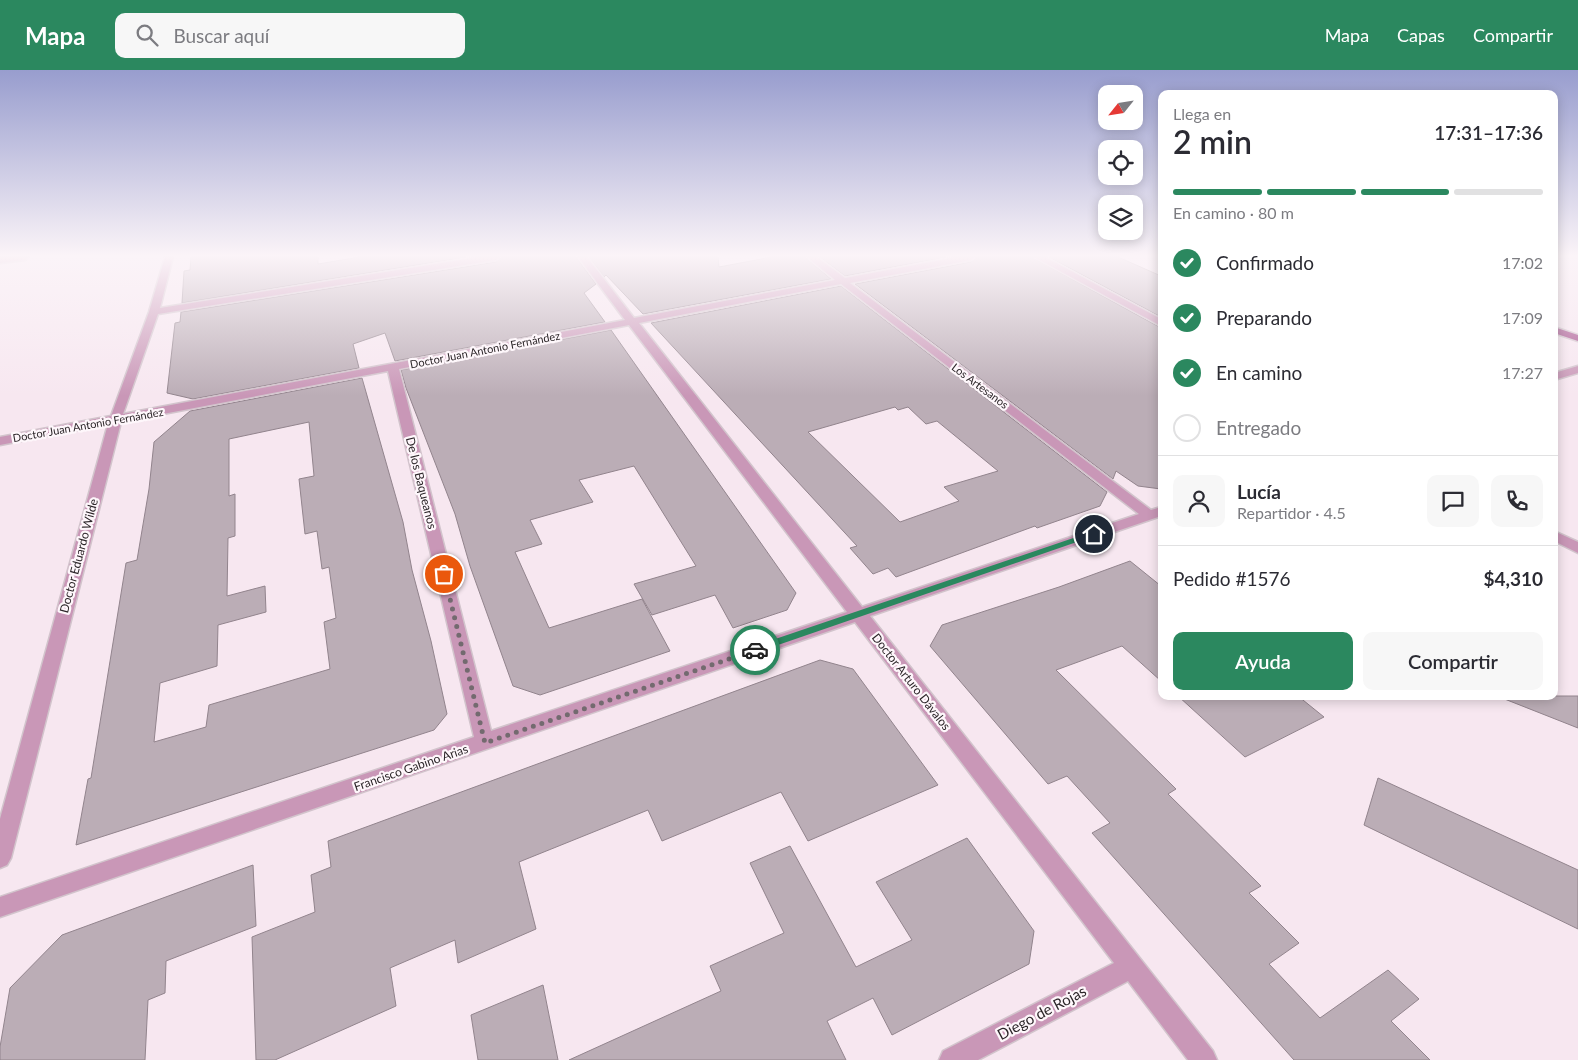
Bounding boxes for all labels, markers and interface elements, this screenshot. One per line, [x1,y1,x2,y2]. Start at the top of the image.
search box [115,13,465,58]
text: Mapa [25,21,85,50]
icon: search [133,21,161,49]
text: Buscar aquí [173,24,269,47]
text: Mapa [1325,24,1369,46]
text: Capas [1397,24,1445,46]
text: Compartir [1473,24,1553,46]
north arrow [1098,85,1142,130]
map controls [1098,85,1143,240]
text: Llega en [1173,104,1231,123]
text: 17:31–17:36 [1434,121,1543,144]
text: 2 min [1173,122,1252,161]
button: locate [1098,140,1143,185]
button: layers [1098,195,1143,240]
text: En camino · 80 m [1173,203,1294,222]
icon: check [1173,249,1201,277]
text: Confirmado [1216,251,1314,274]
text: 17:02 [1502,253,1543,272]
icon: check [1173,304,1201,332]
text: Preparando [1216,306,1312,329]
text: 17:09 [1502,308,1543,327]
street label: Doctor Juan Antonio Fernández [409,329,561,370]
icon: check [1173,359,1201,387]
street label: Los Artesanos [950,360,1011,411]
text: En camino [1216,361,1302,384]
text: 17:27 [1502,363,1543,382]
street label: Doctor Juan Antonio Fernández [12,405,164,444]
text: Entregado [1216,416,1301,439]
street label: De los Baqueanos [403,435,440,530]
button: person [1173,475,1225,527]
button: chat [1427,475,1479,527]
button: phone [1491,475,1543,527]
text: Lucía [1237,480,1281,503]
street label: Doctor Eduardo Wilde [56,497,101,615]
text: Repartidor · 4.5 [1237,503,1346,522]
pin [1073,513,1115,555]
icon: home [1080,520,1108,548]
pin [423,553,465,595]
icon: bag [430,560,458,588]
text: Pedido #1576 [1173,567,1291,590]
text: $4,310 [1483,567,1543,590]
courier [730,625,780,675]
street label: Doctor Arturo Dávalos [869,630,954,733]
button: Ayuda [1173,632,1353,690]
button: Compartir [1363,632,1543,690]
icon: car [741,636,769,664]
street label: Francisco Gabino Arias [352,741,470,794]
street label: Diego de Rojas [994,981,1089,1043]

